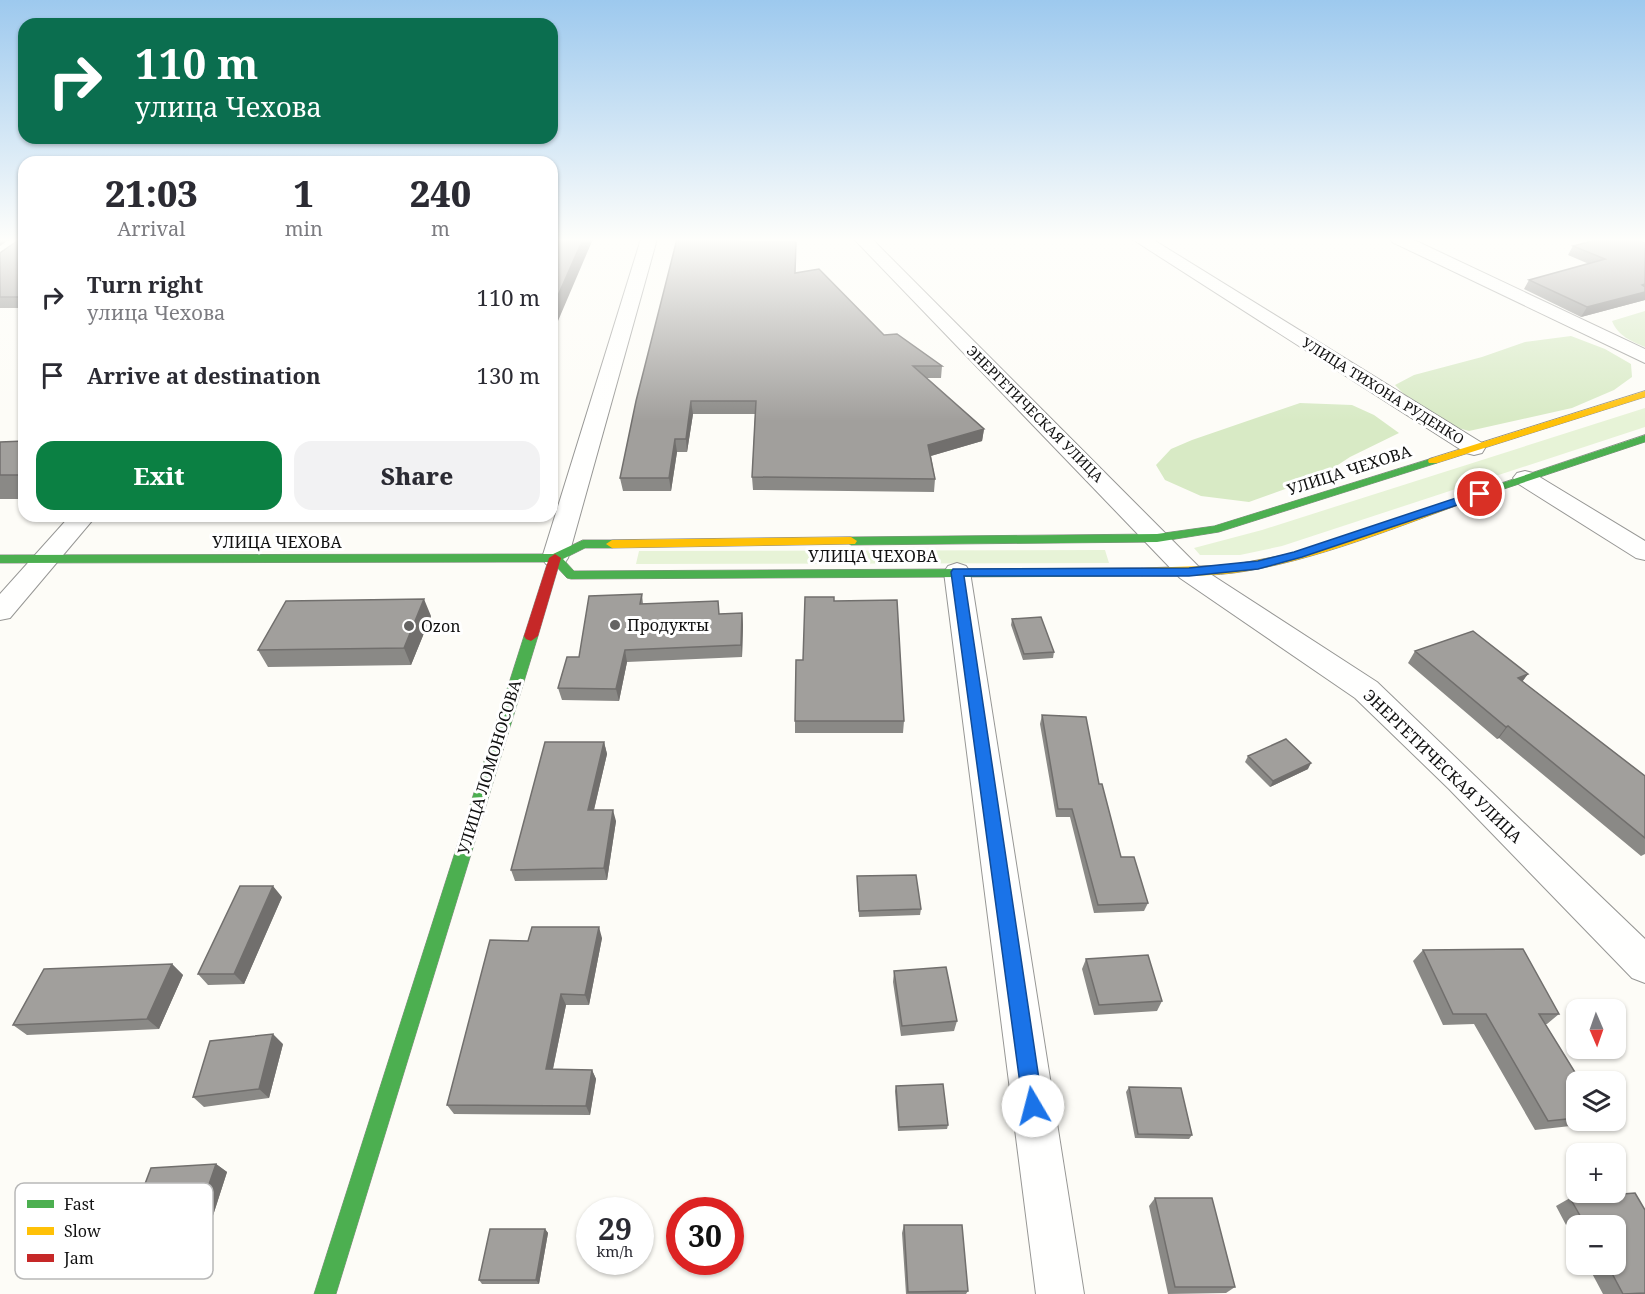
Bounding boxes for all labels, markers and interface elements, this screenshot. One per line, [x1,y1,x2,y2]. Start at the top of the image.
text: 110 m [135,34,259,91]
icon: right [36,42,114,120]
text: улица Чехова [135,88,322,125]
text: 21:03 [105,169,198,218]
text: 1 [294,169,314,218]
text: 240 [410,169,471,218]
text: Arrival [117,215,186,242]
text: min [285,215,323,242]
text: m [431,215,450,242]
text: Turn right [87,269,203,299]
icon: right [36,281,69,314]
text: 110 m [477,282,540,312]
text: улица Чехова [87,299,225,326]
street label: УЛИЦА ТИХОНА РУДЕНКО [1299,333,1468,448]
street label: ЭНЕРГЕТИЧЕСКАЯ УЛИЦА [963,341,1108,486]
icon: arrive [36,359,69,392]
text: Arrive at destination [87,360,321,390]
text: 130 m [477,360,540,390]
street label: УЛИЦА ЧЕХОВА [1284,439,1415,500]
button: Exit [36,441,282,510]
button: Share [294,441,540,510]
pin [1454,468,1505,519]
icon: arrive [1463,477,1496,510]
street label: УЛИЦА ЧЕХОВА [212,531,342,553]
street label: УЛИЦА ЧЕХОВА [808,545,938,567]
place label: Продукты [627,614,709,636]
place label: Ozon [421,615,461,637]
marker: Продукты [608,618,622,632]
marker: Ozon [402,619,416,633]
street label: УЛИЦА ЛОМОНОСОВА [452,676,526,857]
street label: ЭНЕРГЕТИЧЕСКАЯ УЛИЦА [1359,684,1528,848]
north arrow [1566,999,1626,1059]
map controls [1566,999,1626,1275]
button: layers [1566,1071,1626,1131]
position arrow [1001,1074,1065,1138]
button: + [1566,1143,1626,1203]
legend [15,1183,213,1279]
text: Fast [64,1193,95,1215]
speed limit sign: 30 [666,1197,744,1275]
text: 29 [598,1208,632,1249]
button: − [1566,1215,1626,1275]
text: Slow [64,1220,101,1242]
text: km/h [597,1241,633,1261]
text: Jam [63,1247,94,1269]

